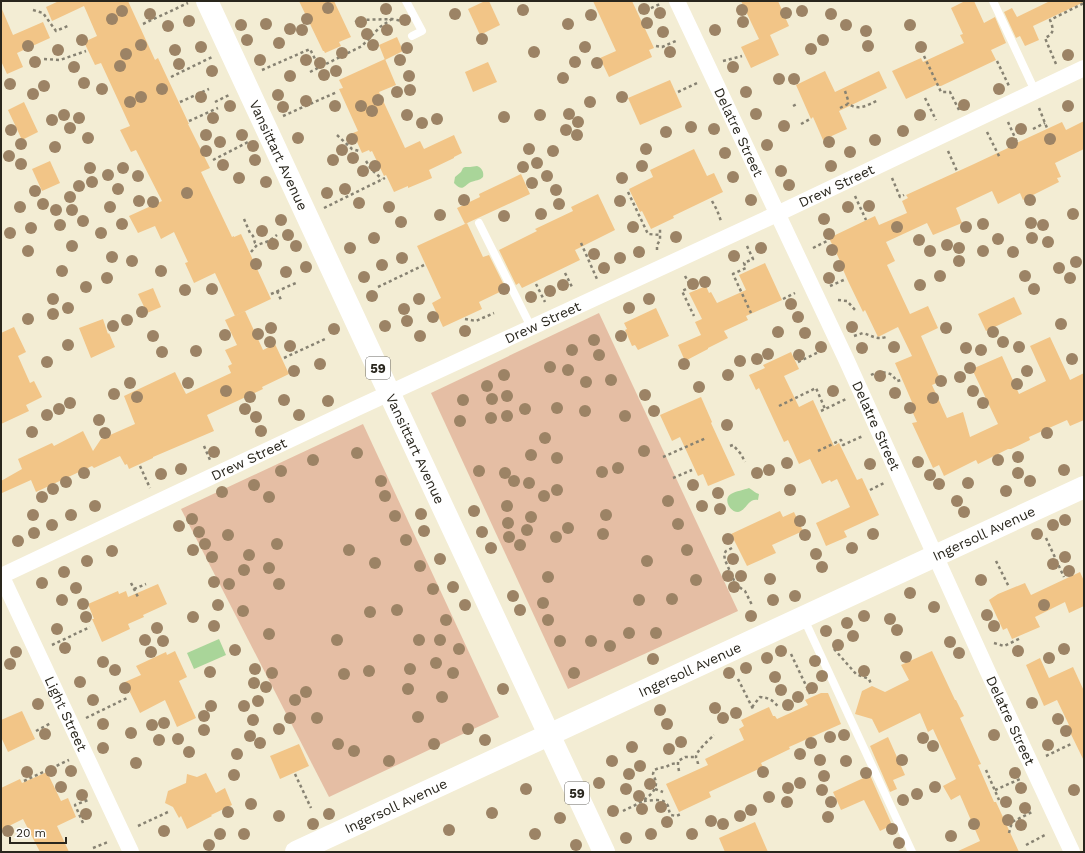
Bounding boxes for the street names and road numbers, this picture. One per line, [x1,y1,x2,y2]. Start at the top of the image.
street label: Delatre Street [711,85,767,179]
street label: Vansittart Avenue [246,98,311,213]
street label: Drew Street [796,161,877,211]
street label: Drew Street [502,298,583,347]
road number: 59 [366,357,390,379]
street label: Delatre Street [849,378,903,473]
street label: Vansittart Avenue [383,391,448,506]
street label: Drew Street [208,434,289,484]
street label: Ingersoll Avenue [930,503,1038,564]
street label: Ingersoll Avenue [636,639,744,700]
street label: Light Street [42,673,91,754]
street label: Delatre Street [983,673,1038,768]
street label: Ingersoll Avenue [342,775,450,836]
road number: 59 [565,782,589,804]

